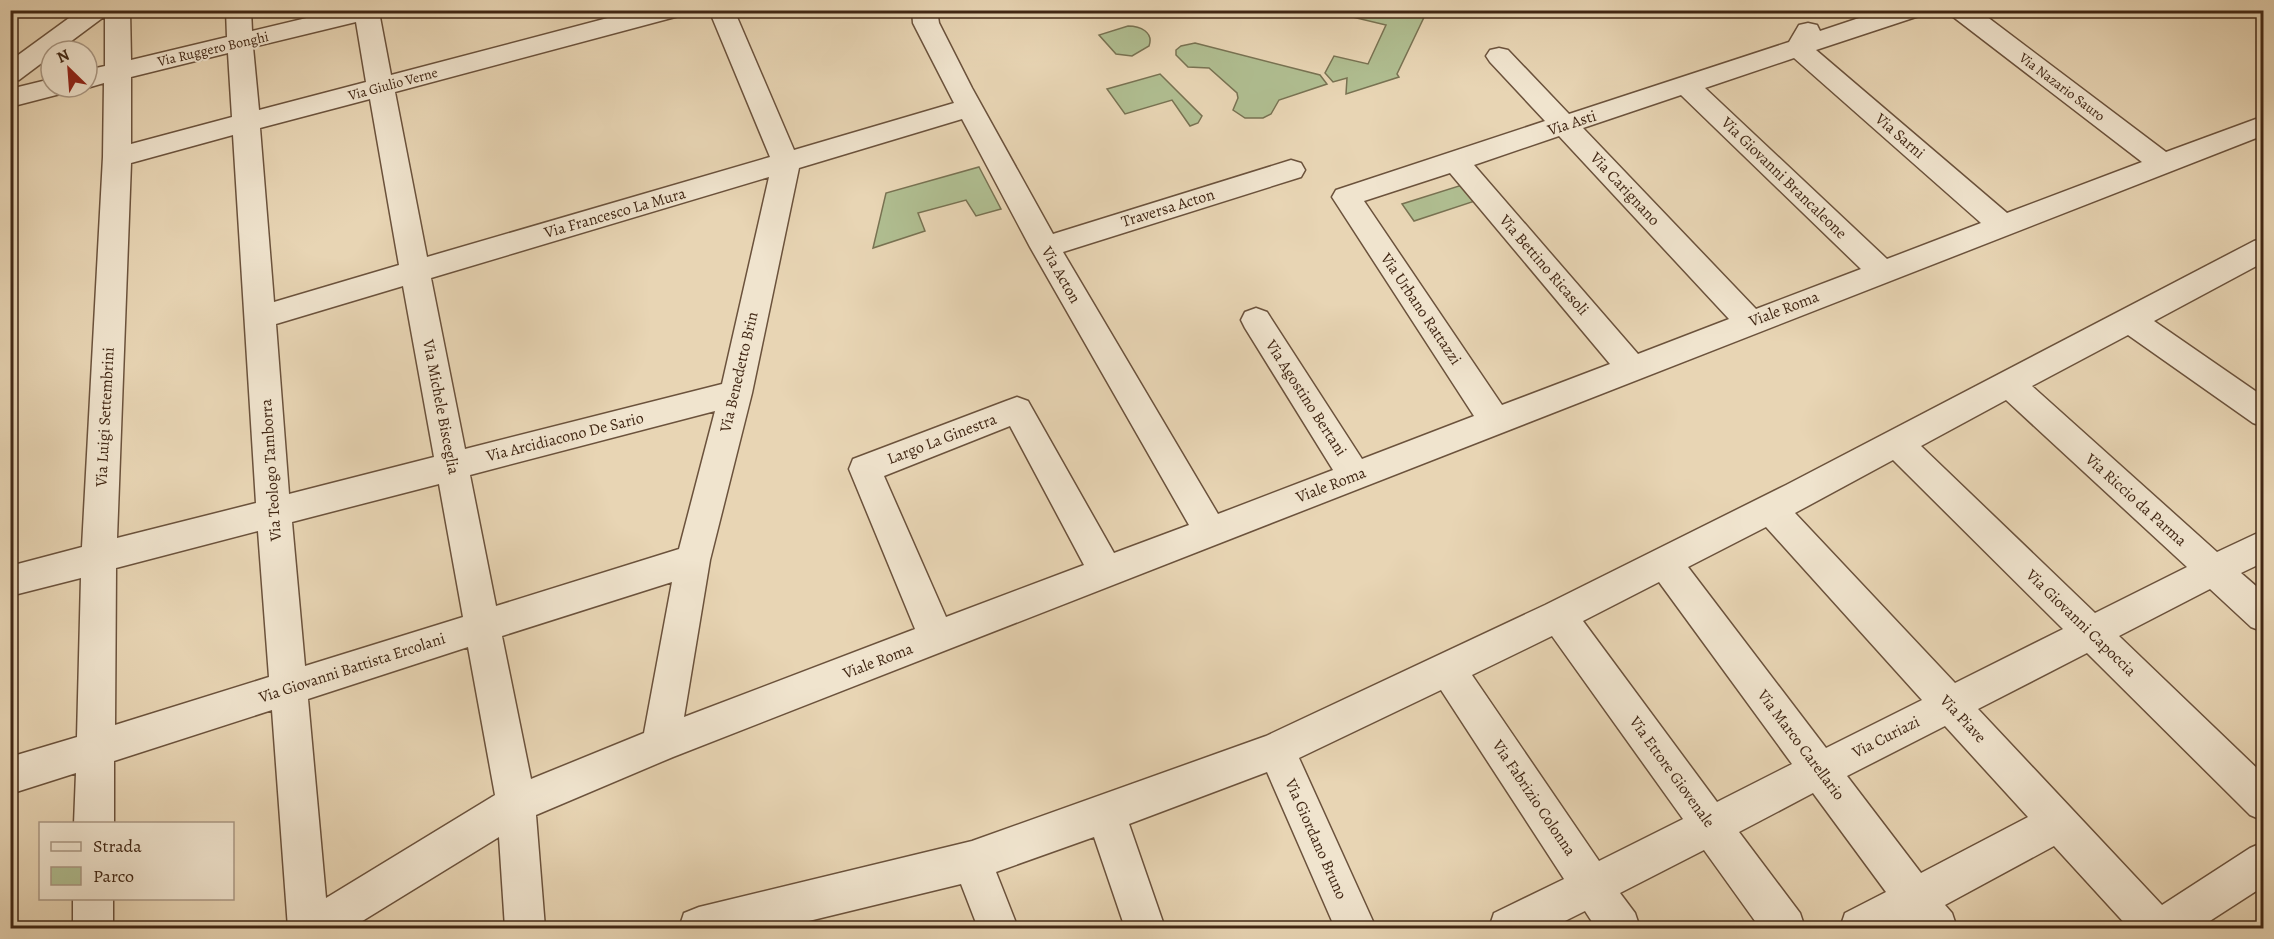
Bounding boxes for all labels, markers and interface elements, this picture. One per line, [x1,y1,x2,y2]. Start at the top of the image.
street label: Via Ruggero Bonghi [155,27,270,71]
north arrow [39,39,99,99]
text: N [53,44,73,69]
street label: Via Nazario Sauro [2014,48,2109,126]
street label: Via Giulio Verne [345,63,440,105]
street label: Via Asti [1544,105,1599,141]
street label: Via Sarni [1870,108,1930,164]
street label: Via Giovanni Brancaleone [1716,111,1852,244]
street label: Via Carignano [1584,147,1665,231]
street label: Via Francesco La Mura [541,182,689,244]
street label: Traversa Acton [1119,183,1218,233]
street label: Via Bettino Ricasoli [1493,209,1594,320]
street label: Via Acton [1035,242,1086,308]
street label: Via Urbano Rattazzi [1375,248,1467,369]
street label: Viale Roma [1745,285,1823,333]
street label: Via Benedetto Brin [714,309,764,435]
street label: Via Agostino Bertani [1260,335,1352,460]
street label: Via Michele Bisceglia [417,337,465,477]
street label: Via Luigi Settembrini [90,347,120,488]
street label: Via Teologo Tamborra [255,398,287,543]
street label: Via Arcidiacono De Sario [483,407,646,467]
street label: Largo La Ginestra [884,408,1000,470]
street label: Via Riccio da Parma [2080,448,2192,552]
street label: Viale Roma [1292,461,1370,509]
street label: Via Giovanni Capoccia [2020,564,2141,682]
street label: Via Giovanni Battista Ercolani [255,627,448,709]
street label: Viale Roma [839,637,917,685]
street label: Via Marco Carellario [1752,684,1850,805]
street label: Via Piave [1934,689,1991,748]
street label: Via Ettore Giovenale [1624,711,1720,832]
street label: Via Curiazi [1848,711,1923,764]
street label: Via Fabrizio Colonna [1486,735,1581,861]
street label: Via Giordano Bruno [1279,774,1352,903]
legend [39,822,234,900]
text: Strada [93,834,142,858]
text: Parco [93,864,134,888]

